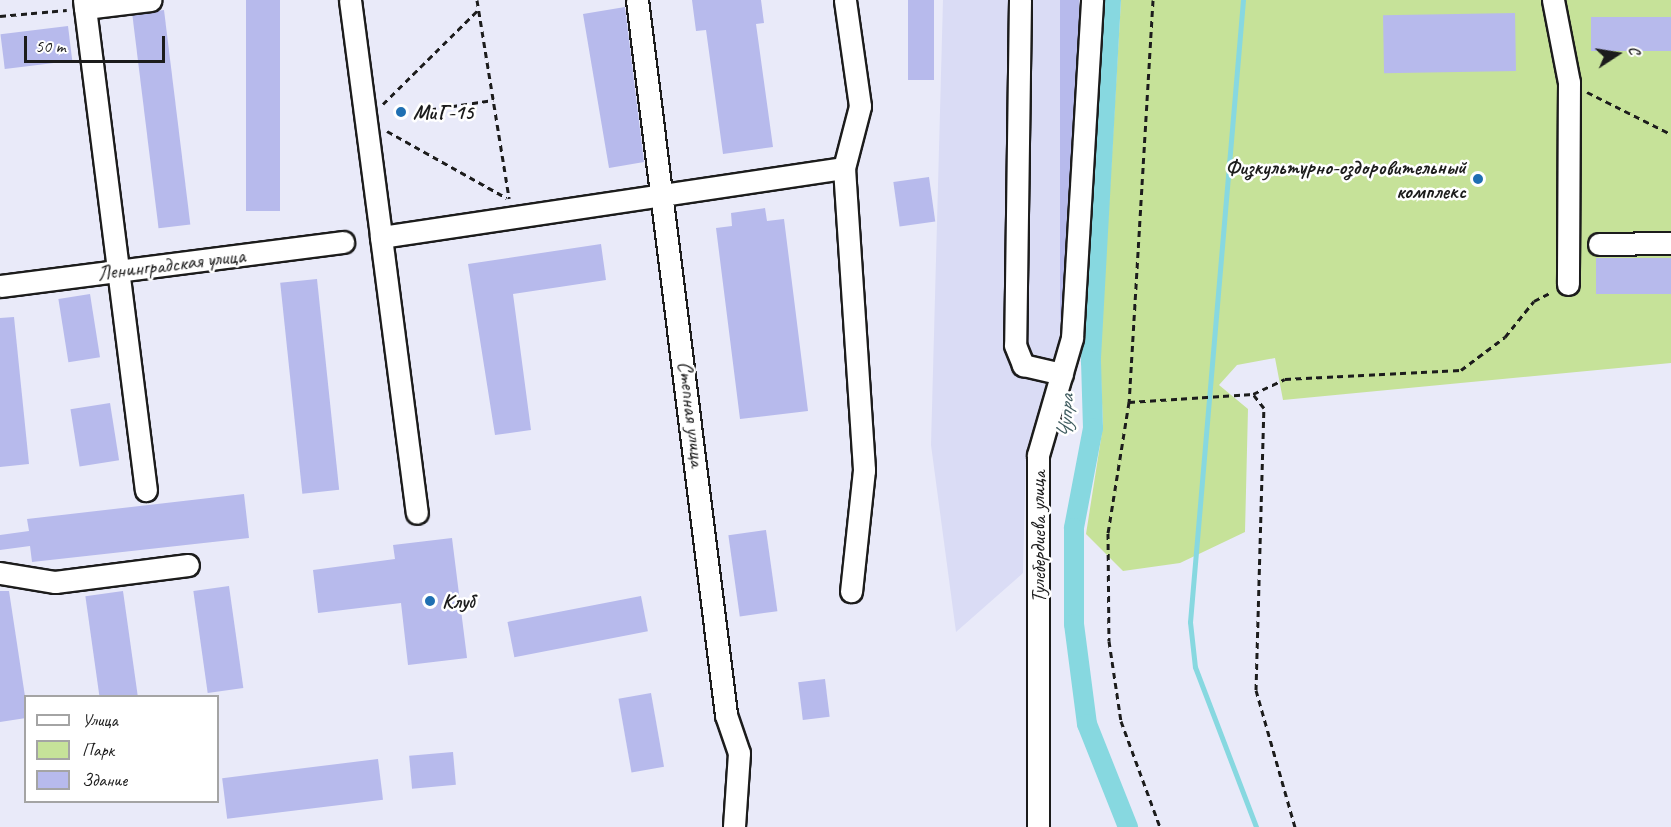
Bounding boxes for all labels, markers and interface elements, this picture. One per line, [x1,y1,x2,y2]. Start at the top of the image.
scale bar [27,24,168,62]
north arrow [1587,24,1647,84]
text: 50 m [35,35,66,57]
text: С [1624,44,1645,56]
place label: МиГ-15 [413,99,473,125]
marker: МиГ-15 [394,105,408,119]
place label: Физкультурно-оздоровительный комплекс [1226,154,1466,204]
marker: Физкультурно-оздоровительный комплекс [1471,172,1485,186]
street label: Ленинградская улица [95,242,247,286]
street label: Степная улица [673,360,711,468]
water label: Чупра [1052,394,1080,440]
street label: Тулебердиева улица [1025,471,1051,603]
place label: Клуб [442,588,475,614]
marker: Клуб [423,594,437,608]
legend [24,695,219,803]
text: Улица [82,709,118,731]
text: Парк [82,739,114,761]
text: Здание [82,769,127,791]

